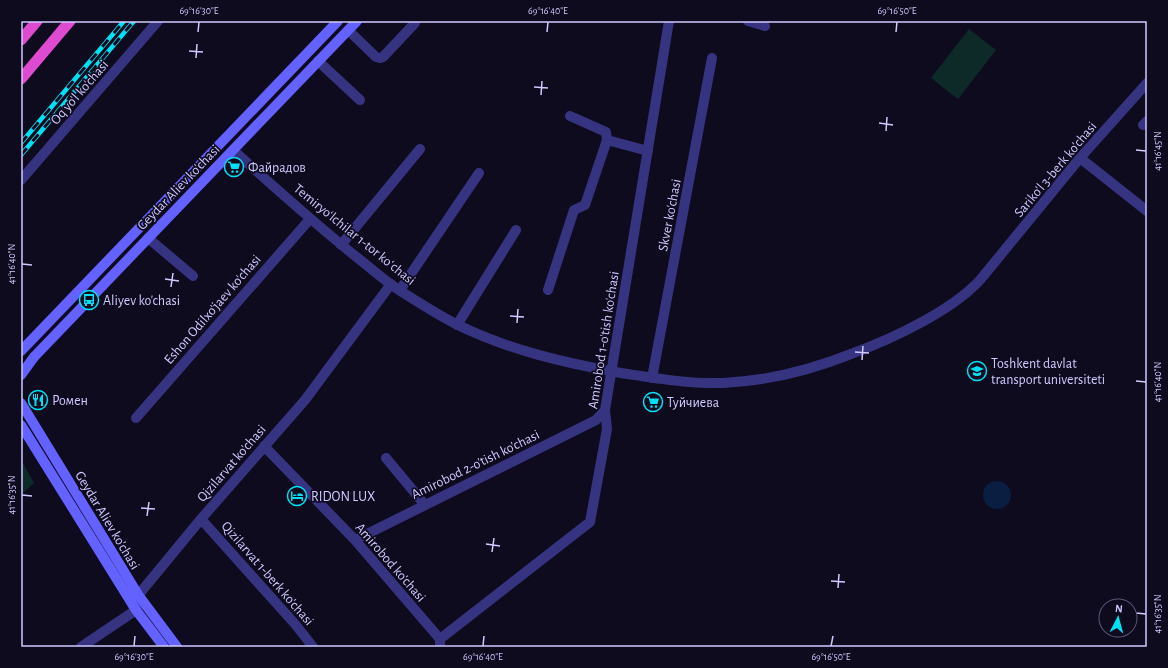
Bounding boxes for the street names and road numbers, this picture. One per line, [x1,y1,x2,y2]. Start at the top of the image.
street label: Oq yo'l ko'chasi [48,58,111,127]
street label: Sariko'l 3-berk ko'chasi [1012,119,1100,220]
street label: Geydar Aliev ko'chasi [135,142,223,233]
street label: Skver ko'chasi [656,178,684,253]
street label: Temiryo‘lchilar 1-tor koʻchasi [291,181,418,288]
street label: Eshon Odilxo'jaev ko'chasi [162,252,264,367]
street label: Amirobod 1-o'tish ko'chasi [586,270,622,410]
street label: Qizilarvat ko'chasi [195,423,269,505]
street label: Amirobod 2-o'tish ko'chasi [409,428,542,502]
street label: Geydar Aliev ko'chasi [72,469,142,572]
street label: Qizilarvat 1-berk ko'chasi [218,519,316,628]
street label: Amirobod ko'chasi [352,521,428,605]

